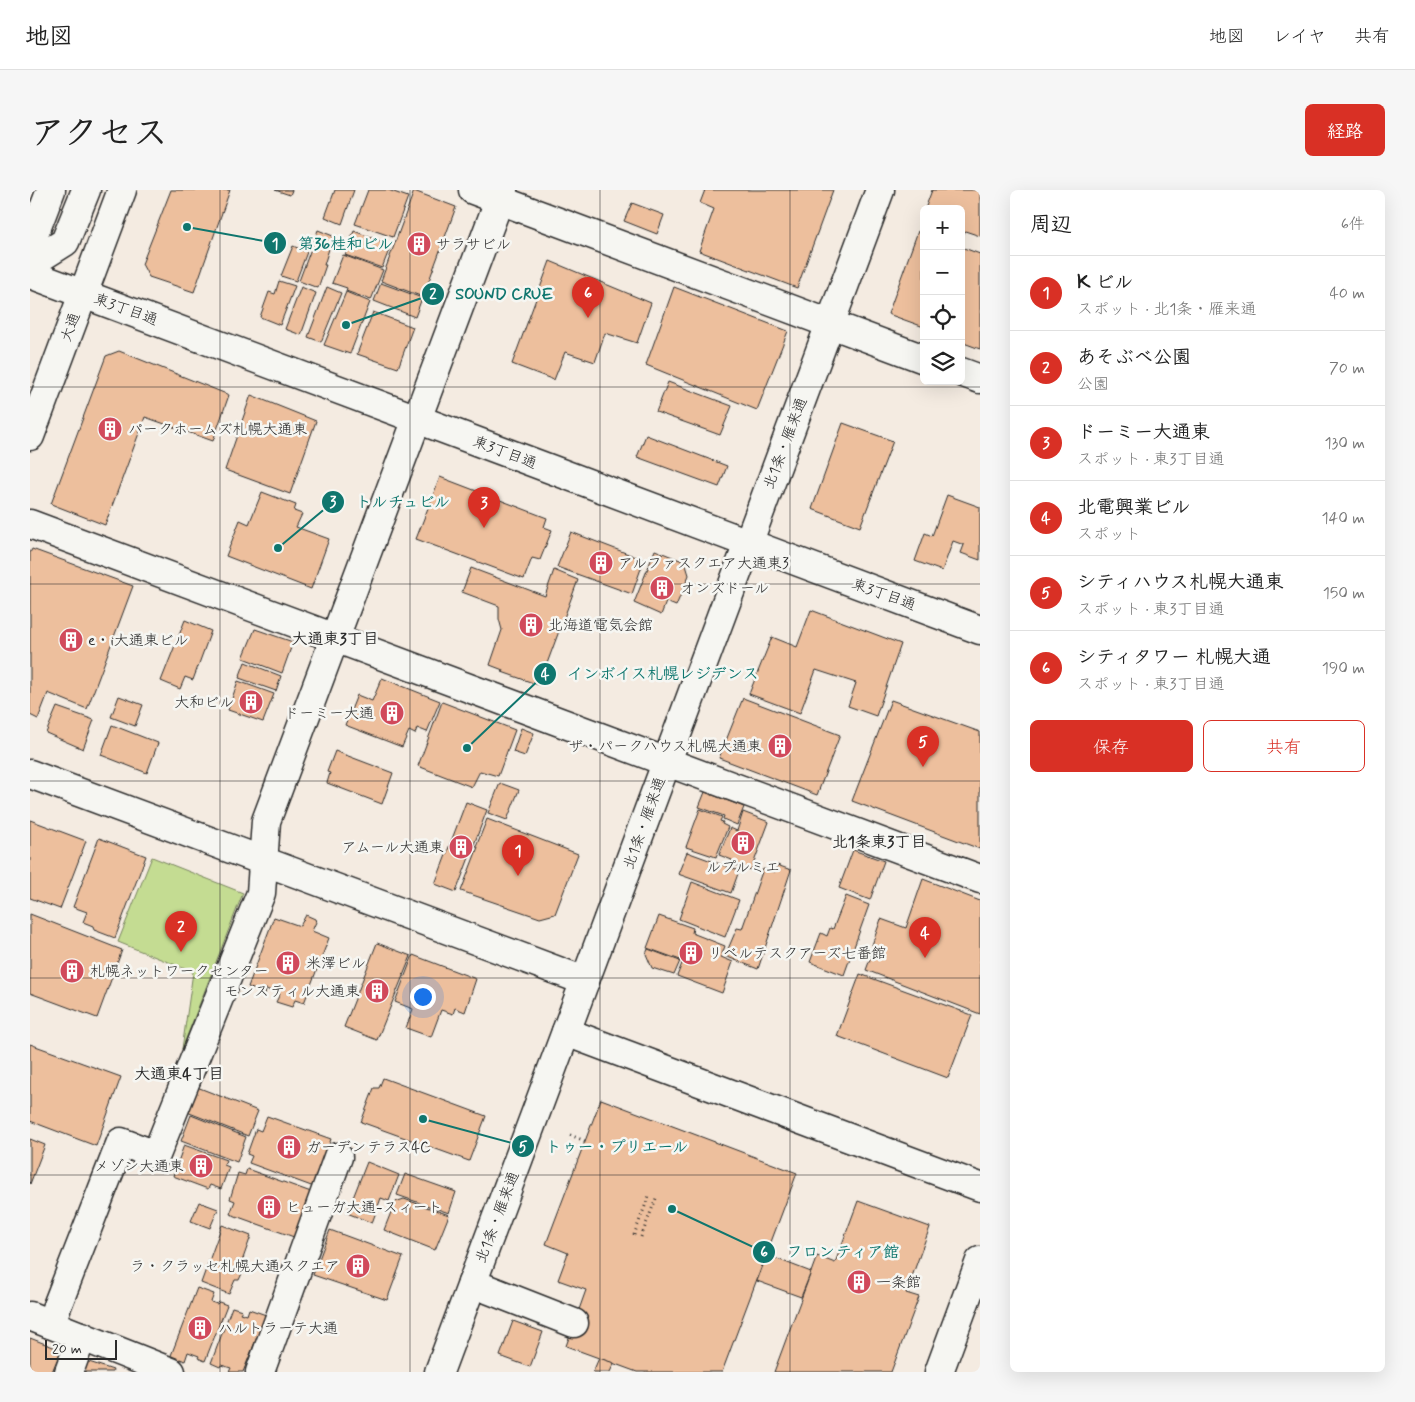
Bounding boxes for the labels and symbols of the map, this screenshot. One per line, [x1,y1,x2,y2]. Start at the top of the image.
callout: 第36桂和ビル [263,228,404,259]
building icon: サラサビル [406,231,432,257]
text: 第36桂和ビル [298,234,394,255]
text: 1 [272,235,278,255]
place label: サラサビル [436,235,511,255]
pin: 6 [572,277,604,318]
callout: SOUND CRUE [420,278,563,309]
text: SOUND CRUE [455,284,553,305]
text: 2 [429,285,437,305]
street label: 東3丁目通 [91,289,160,331]
street label: 大通 [56,310,85,345]
street label: 北1条・雁来通 [759,395,813,492]
building icon: パークホームズ札幌大通東 [97,416,123,442]
place label: パークホームズ札幌大通東 [128,420,307,440]
street label: 東3丁目通 [470,432,539,474]
callout: トルチュビル [320,486,461,517]
pin: 3 [468,487,500,528]
text: トルチュビル [356,492,450,513]
text: 3 [330,493,337,513]
building icon: アルファスクエア大通東3 [588,550,614,576]
place label: アルファスクエア大通東3 [618,554,789,574]
street label: 東3丁目通 [849,574,918,616]
building icon: オンズドール [649,575,675,601]
place label: オンズドール [680,579,769,599]
building icon: 北海道電気会館 [518,612,544,638]
place label: 北海道電気会館 [548,616,653,636]
building icon: e・i大通東ビル [58,627,84,653]
district label: 大通東3丁目 [291,629,379,650]
place label: e・i大通東ビル [88,631,188,651]
callout: インボイス札幌レジデンス [532,658,769,689]
text: インボイス札幌レジデンス [567,664,759,685]
text: 4 [541,665,550,685]
building icon: 大和ビル [238,689,264,715]
place label: 大和ビル [174,693,234,713]
building icon: ドーミー大通 [379,700,405,726]
place label: ドーミー大通 [284,704,374,724]
pin: 5 [907,726,939,767]
building icon: ザ・パークハウス札幌大通東 [767,733,793,759]
place label: ザ・パークハウス札幌大通東 [568,737,762,757]
street label: 北1条・雁来通 [619,774,671,872]
building icon: ルプルミエ [730,830,756,856]
district label: 北1条東3丁目 [832,832,926,853]
building icon: アムール大通東 [448,834,474,860]
pin: 1 [502,835,534,876]
place label: アムール大通東 [341,838,444,858]
place label: ルプルミエ [706,858,780,878]
pin: 2 [165,911,197,952]
pin: 4 [909,917,941,958]
building icon: リベルテスクアーズ七番館 [678,940,704,966]
place label: リベルテスクアーズ七番館 [708,944,886,964]
building icon: 米澤ビル [275,950,301,976]
place label: 米澤ビル [306,954,366,974]
building icon: 札幌ネットワークセンター [59,958,85,984]
place label: 札幌ネットワークセンター [90,962,269,982]
building icon: モンスティル大通東 [364,978,390,1004]
place label: モンスティル大通東 [224,982,360,1002]
your location [410,984,436,1010]
district label: 大通東4丁目 [134,1064,224,1085]
callout: トゥー・プリエール [510,1131,699,1162]
building icon: ガーデンテラス4C [276,1134,302,1160]
text: トゥー・プリエール [545,1137,689,1158]
place label: ガーデンテラス4C [306,1138,431,1158]
text: 5 [518,1138,528,1158]
building icon: メゾン大通東 [188,1153,214,1179]
place label: メゾン大通東 [94,1157,184,1177]
street label: 北1条・雁来通 [471,1169,525,1266]
building icon: ヒューガ大通-スィート [256,1194,282,1220]
place label: ヒューガ大通-スィート [286,1198,443,1218]
callout: フロンティア館 [752,1236,909,1267]
text: フロンティア館 [787,1242,899,1263]
text: 6 [760,1243,768,1263]
building icon: ラ・クラッセ札幌大通スクエア [345,1253,371,1279]
place label: ラ・クラッセ札幌大通スクエア [130,1257,340,1277]
building icon: 一条館 [846,1269,872,1295]
place label: 一条館 [876,1273,921,1293]
building icon: ハルトラーテ大通 [187,1315,213,1341]
place label: ハルトラーテ大通 [218,1319,338,1339]
scale bar [45,1337,118,1360]

